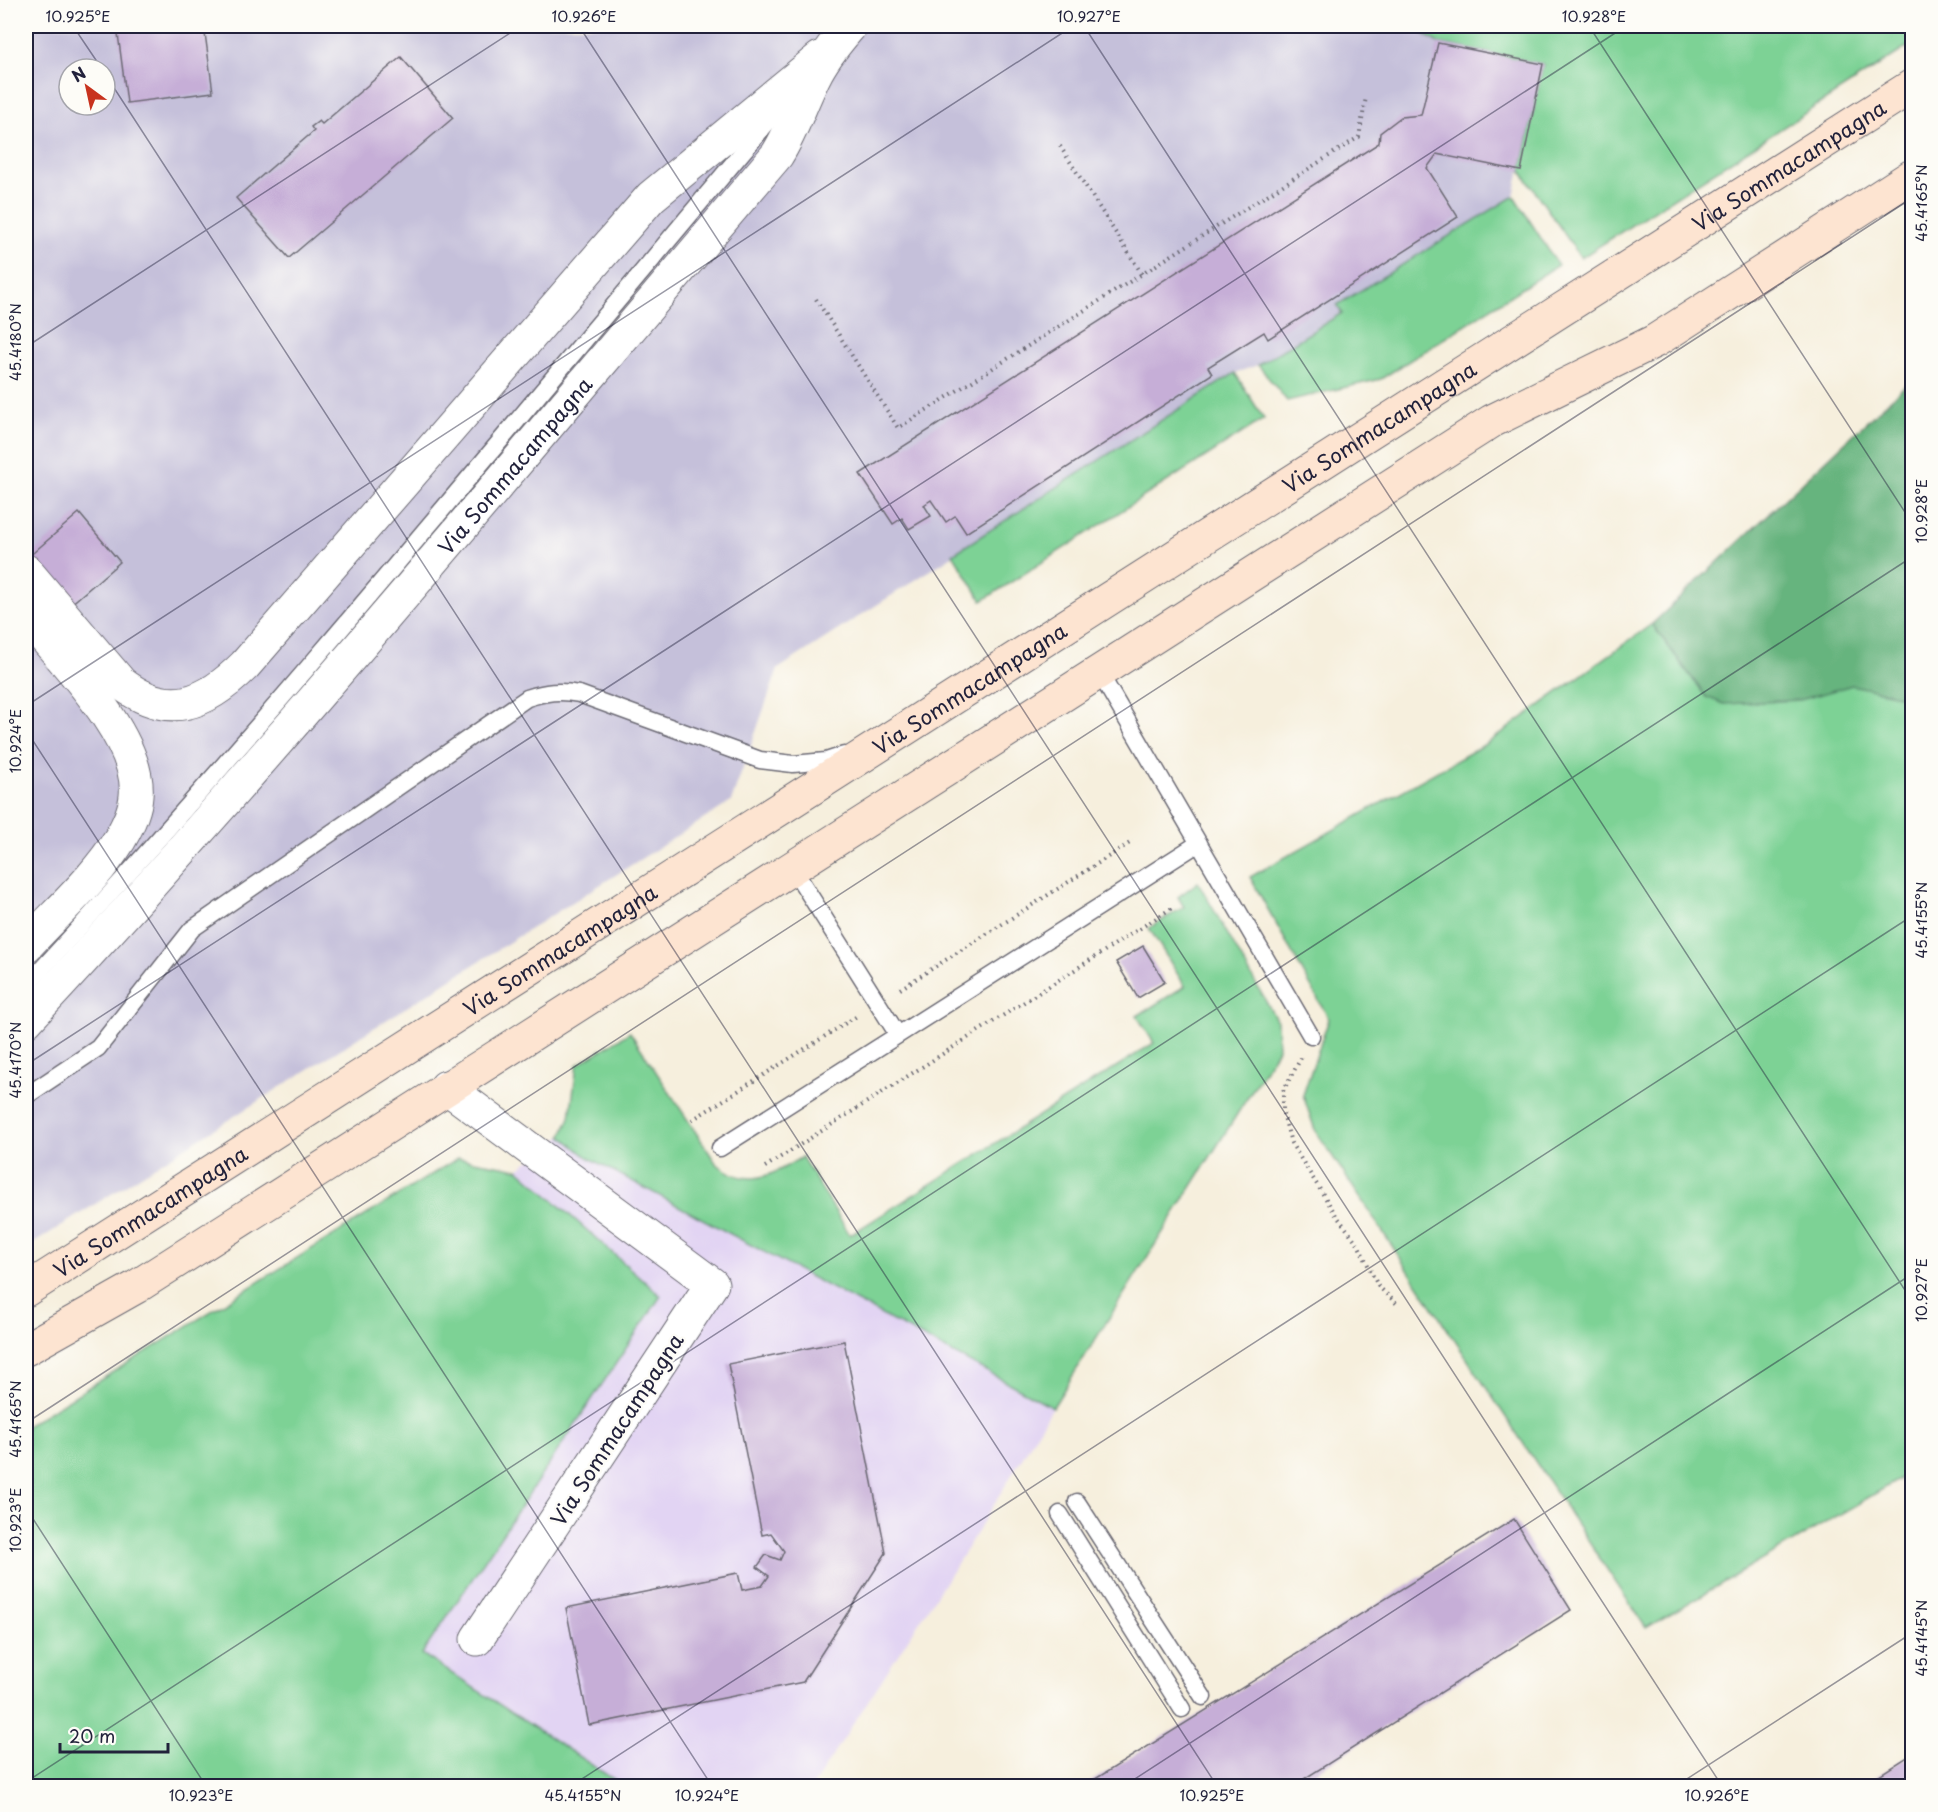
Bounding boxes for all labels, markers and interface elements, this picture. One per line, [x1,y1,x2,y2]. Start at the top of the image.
text: 10.925°E [46,4,111,27]
text: 10.926°E [552,4,616,27]
text: 10.927°E [1057,4,1121,27]
text: 10.928°E [1562,4,1626,27]
north arrow [57,57,117,117]
text: N [66,60,90,87]
street label: Via Sommacampagna [1685,91,1892,239]
text: 45.4165°N [1909,164,1932,242]
text: 45.4180°N [3,303,26,381]
street label: Via Sommacampagna [1276,352,1482,500]
street label: Via Sommacampagna [429,369,599,561]
text: 10.928°E [1909,479,1932,543]
street label: Via Sommacampagna [866,614,1072,762]
text: 10.924°E [3,709,26,773]
street label: Via Sommacampagna [456,875,663,1023]
text: 45.4155°N [1909,882,1932,958]
text: 45.4170°N [3,1022,26,1098]
street label: Via Sommacampagna [47,1137,253,1285]
text: 10.927°E [1909,1258,1932,1322]
street label: Via Sommacampagna [541,1326,691,1532]
text: 45.4165°N [3,1380,26,1458]
text: 10.923°E [3,1488,26,1552]
text: 45.4145°N [1909,1600,1932,1676]
scale bar [60,1716,168,1754]
text: 20 m [69,1722,115,1749]
text: 10.923°E [169,1783,233,1806]
text: 45.4155°N [545,1783,621,1806]
text: 10.924°E [675,1783,739,1806]
text: 10.925°E [1180,1783,1245,1806]
text: 10.926°E [1685,1783,1749,1806]

